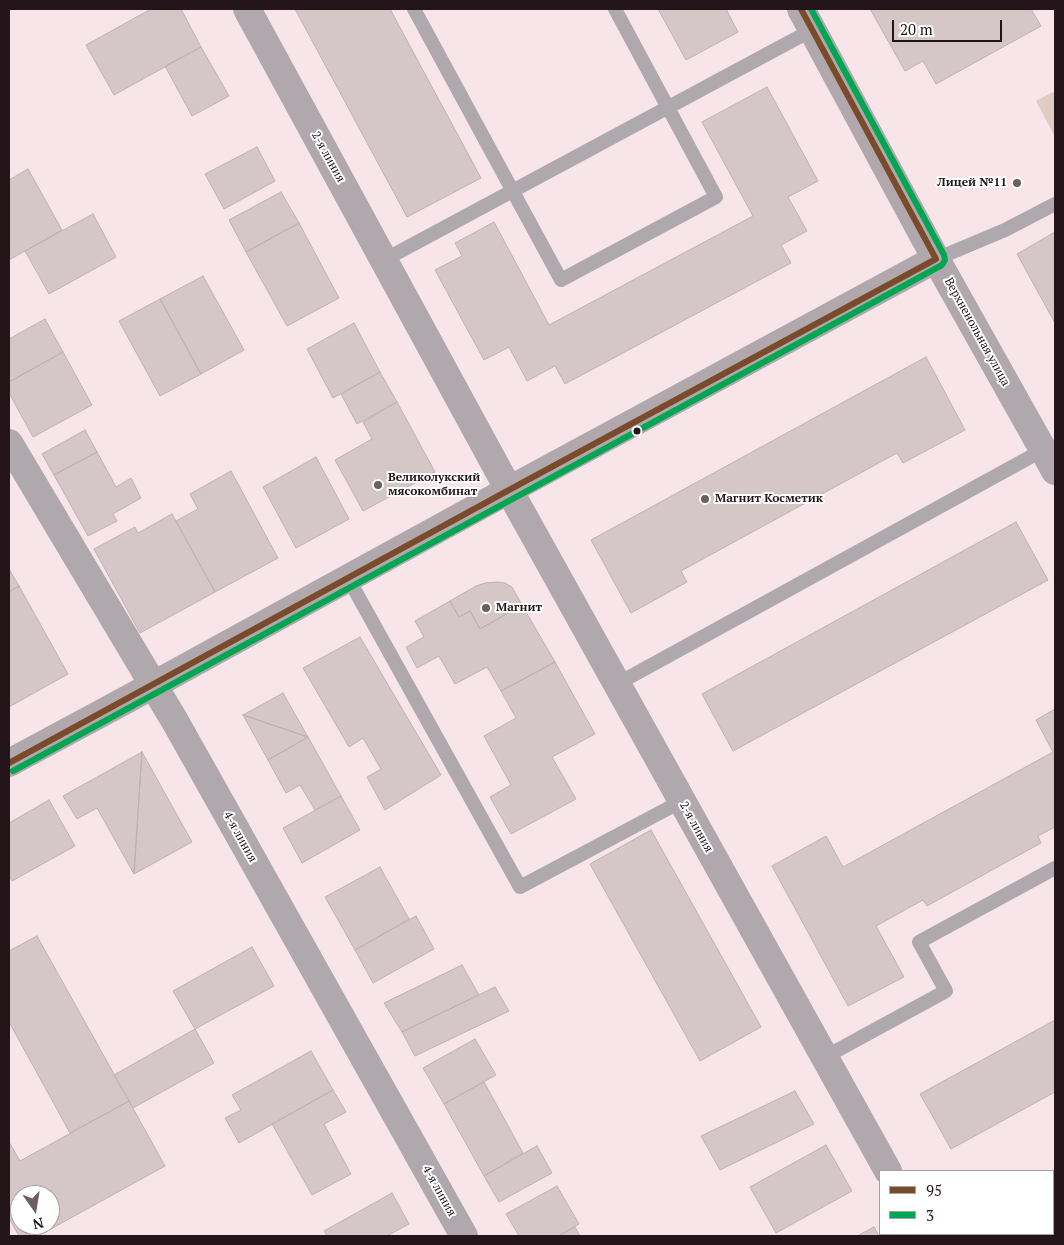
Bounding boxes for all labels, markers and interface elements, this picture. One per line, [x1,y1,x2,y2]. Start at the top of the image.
scale bar [894,10,1004,42]
text: 20 m [900,19,933,39]
street label: 2-я линия [308,129,348,185]
place label: Лицей №11 [937,176,1007,190]
marker: Лицей №11 [1011,177,1023,189]
street label: Верхненольная улица [941,275,1013,389]
unlabelled marker [632,426,642,436]
place label: Великолукский мясокомбинат [388,471,480,499]
marker: Великолукский мясокомбинат [372,479,384,491]
place label: Магнит Косметик [715,492,823,506]
marker: Магнит Косметик [699,493,711,505]
place label: Магнит [496,601,542,615]
marker: Магнит [480,602,492,614]
street label: 2-я линия [676,799,716,855]
street label: 4-я линия [220,809,260,865]
street label: 4-я линия [419,1163,459,1219]
legend [879,1170,1054,1235]
text: 95 [926,1180,942,1200]
north arrow [10,1185,60,1235]
text: 3 [926,1205,934,1225]
text: N [31,1214,46,1235]

